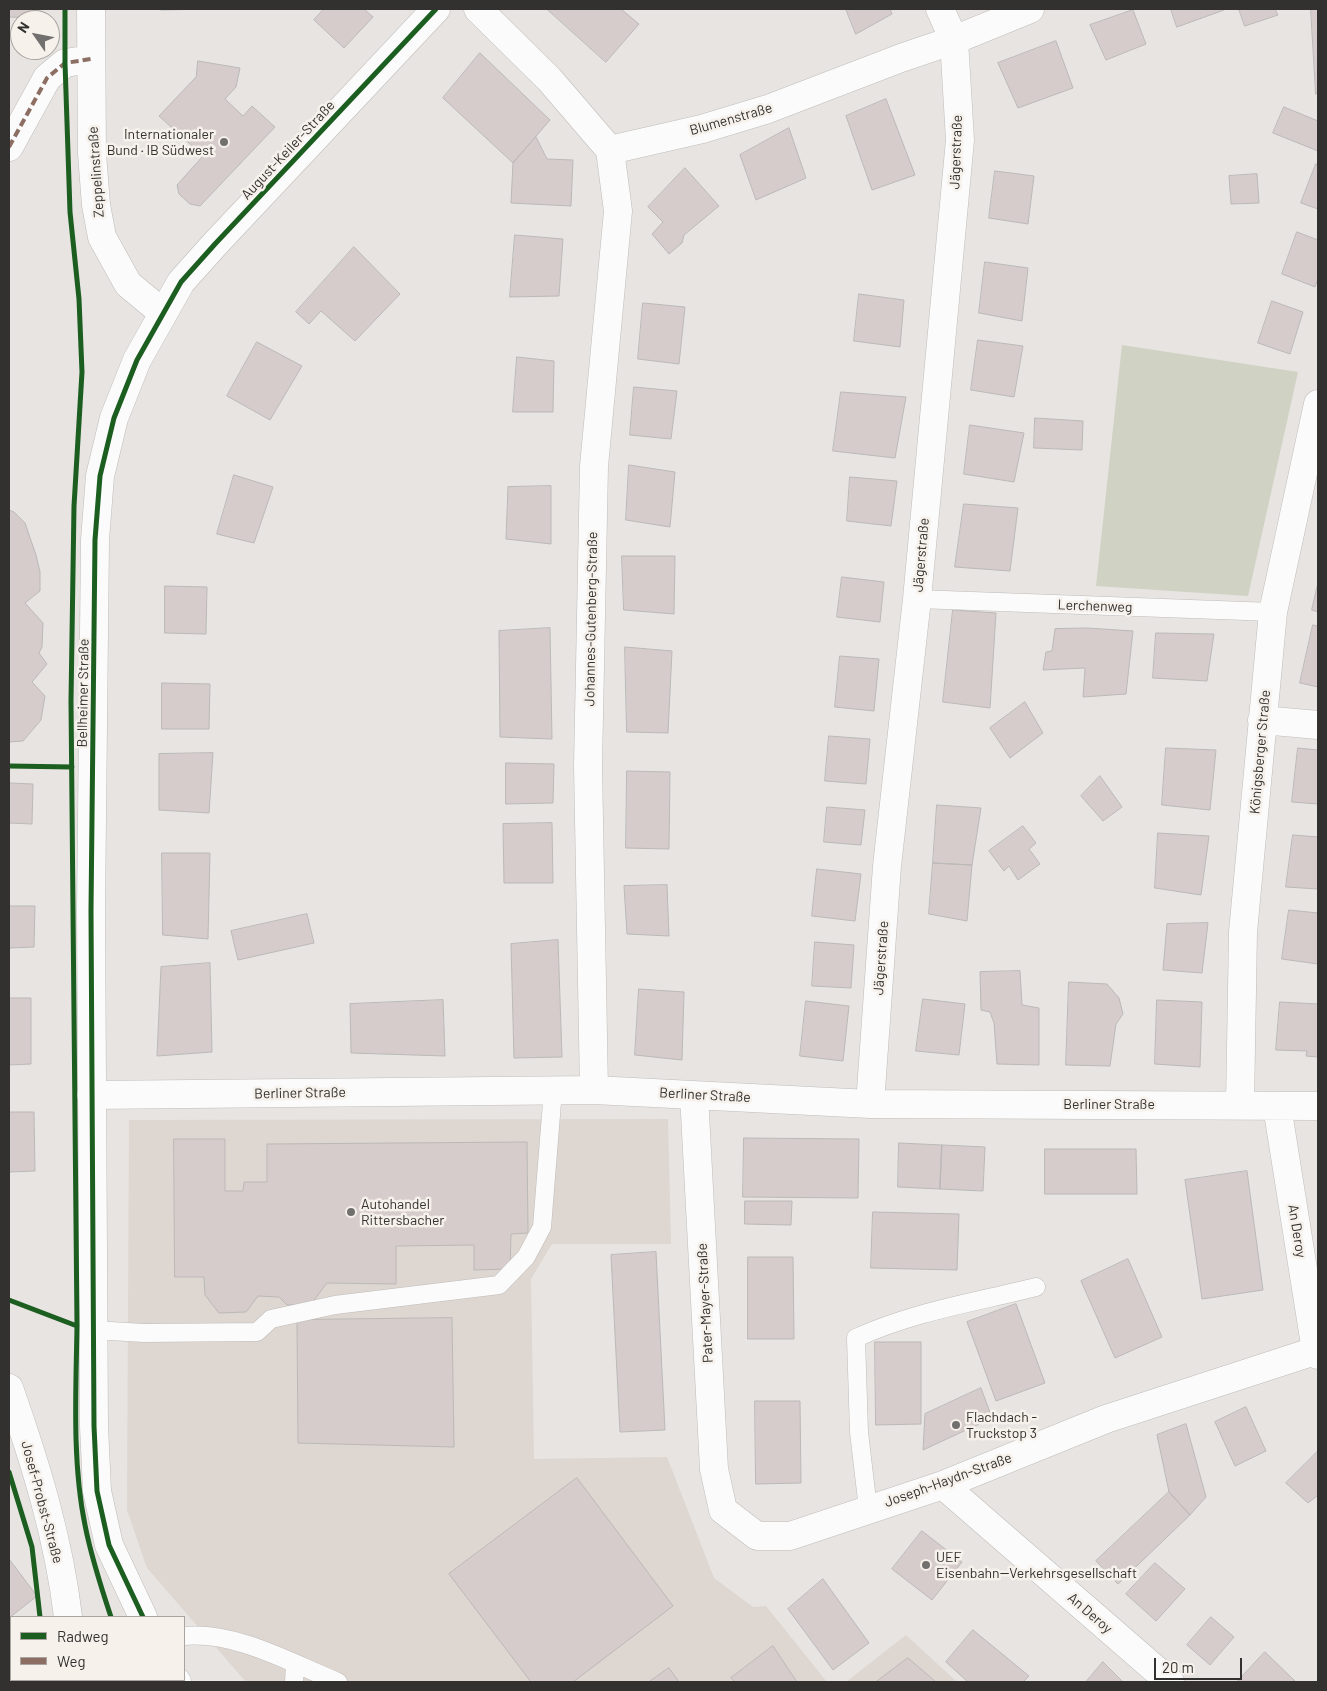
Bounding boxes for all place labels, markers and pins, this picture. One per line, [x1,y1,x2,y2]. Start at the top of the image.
place label: Internationaler Bund · IB Südwest [107,126,214,158]
marker: Internationaler Bund · IB Südwest [218,136,230,148]
place label: Autohandel Rittersbacher [361,1196,444,1228]
marker: Autohandel Rittersbacher [345,1206,357,1218]
place label: Flachdach - Truckstop 3 [966,1409,1037,1441]
marker: Flachdach - Truckstop 3 [950,1419,962,1431]
place label: UEF Eisenbahn--Verkehrsgesellschaft [936,1549,1137,1581]
marker: UEF Eisenbahn--Verkehrsgesellschaft [920,1559,932,1571]

